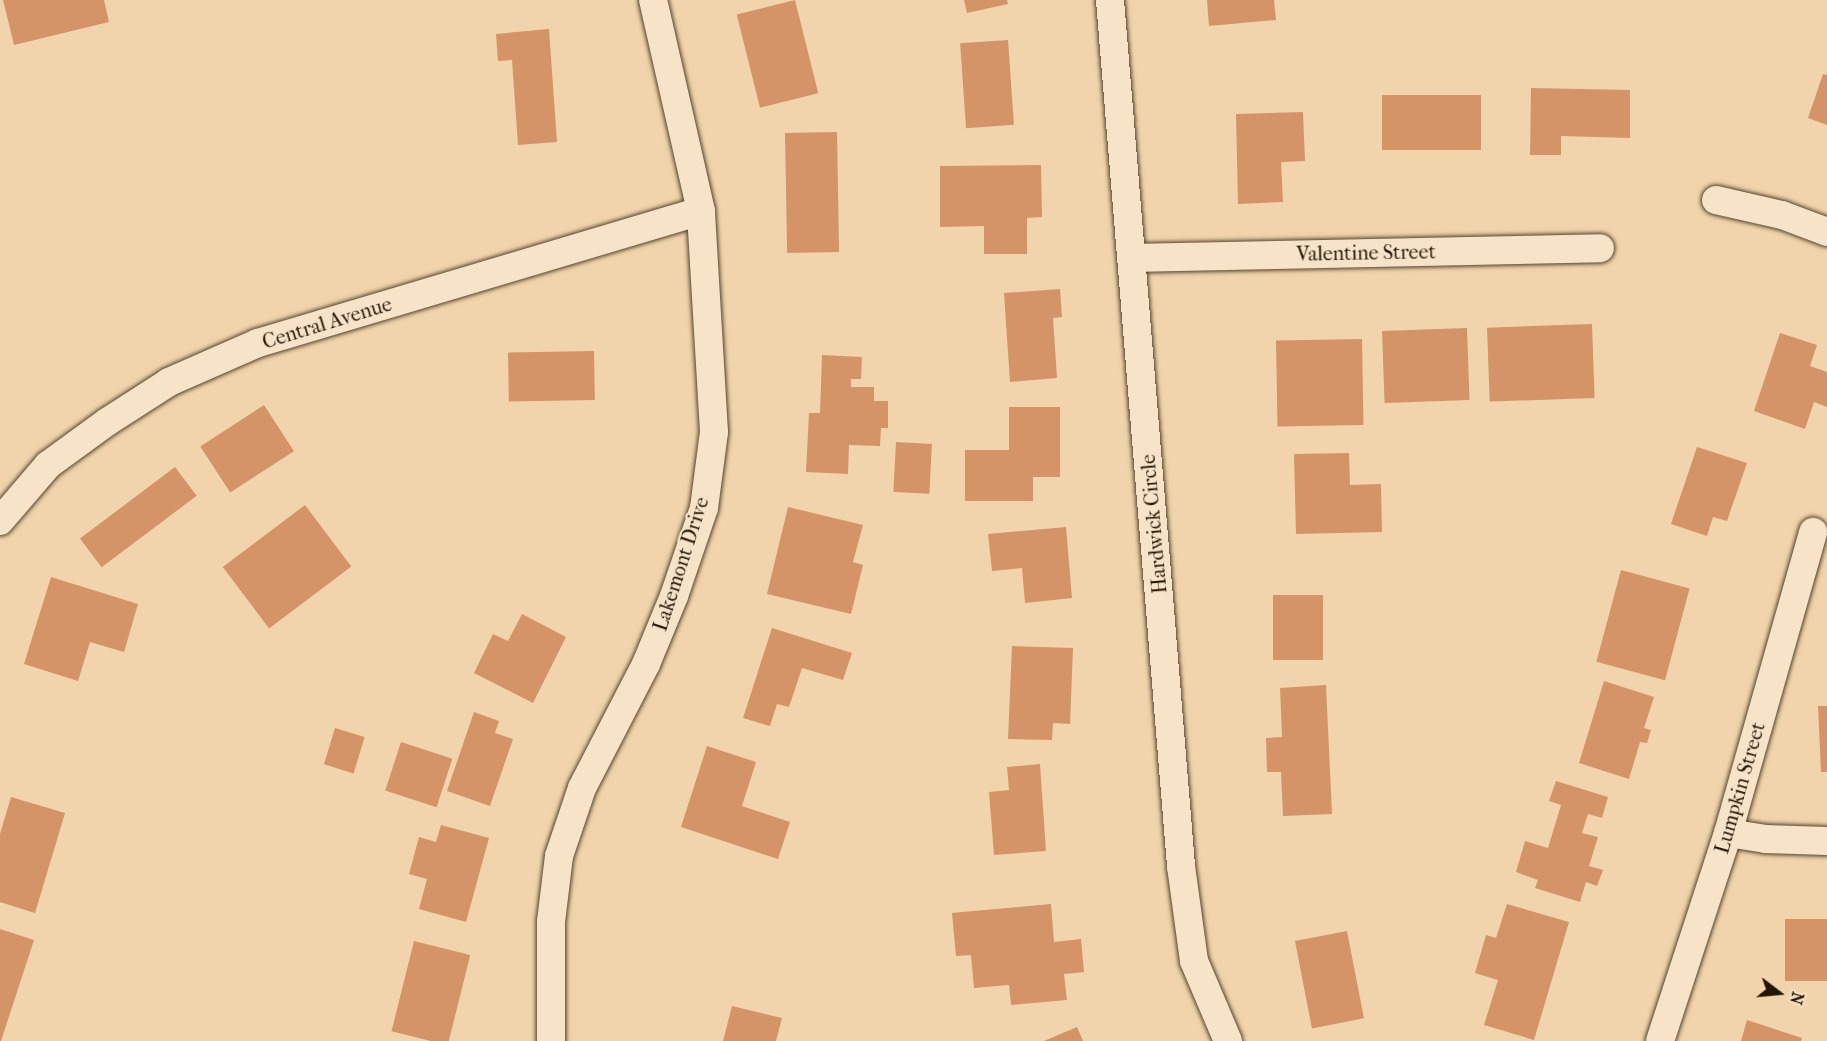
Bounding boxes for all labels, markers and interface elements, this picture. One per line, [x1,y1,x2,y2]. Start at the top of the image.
street label: Valentine Street [1296,240,1436,266]
street label: Central Avenue [259,292,395,354]
street label: Hardwick Circle [1136,453,1172,595]
street label: Lakemont Drive [648,494,714,634]
street label: Lumpkin Street [1710,720,1770,856]
north arrow [1749,963,1809,1023]
text: N [1786,990,1808,1007]

